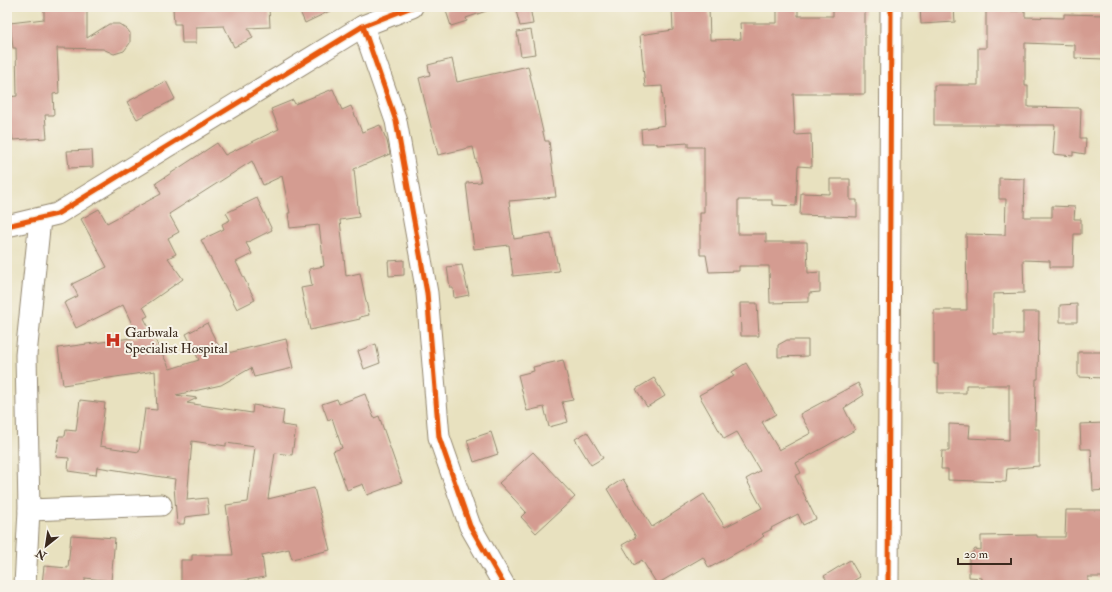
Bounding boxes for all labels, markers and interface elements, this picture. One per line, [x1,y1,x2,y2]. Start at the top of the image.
place label: Garbwala Specialist Hospital [125,324,228,358]
hospital icon: Garbwala Specialist Hospital [104,331,122,349]
north arrow [26,526,66,566]
scale bar [958,540,1011,566]
text: N [33,546,50,563]
text: 20 m [964,547,989,562]

